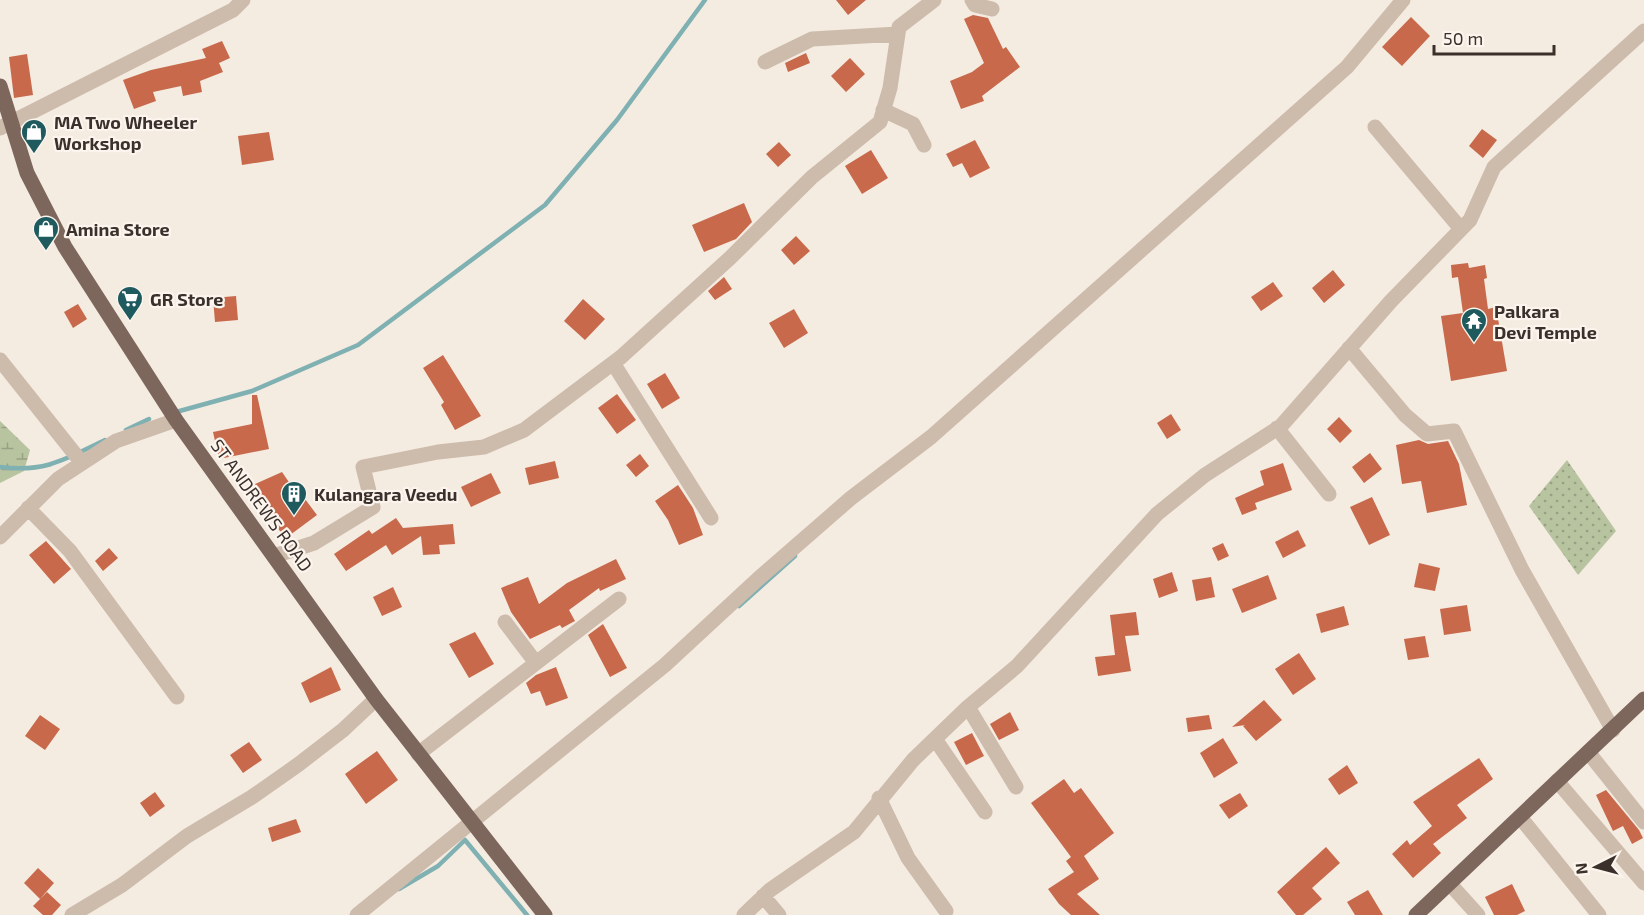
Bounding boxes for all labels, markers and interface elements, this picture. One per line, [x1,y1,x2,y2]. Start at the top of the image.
scale bar [1434,18,1554,56]
text: 50 m [1443,27,1483,49]
place label: MA Two Wheeler Workshop [54,111,197,154]
shop icon: MA Two Wheeler Workshop [19,117,49,155]
shop icon: Amina Store [31,214,61,252]
place label: Amina Store [66,218,170,240]
supermarket icon: GR Store [115,284,145,322]
place label: GR Store [150,288,223,310]
place label: Palkara Devi Temple [1494,300,1597,343]
temple icon: Palkara Devi Temple [1459,306,1489,344]
street label: ST ANDREWS ROAD [207,435,317,575]
building icon: Kulangara Veedu [279,479,309,517]
place label: Kulangara Veedu [314,483,458,505]
north arrow [1566,837,1626,897]
text: N [1571,862,1591,875]

